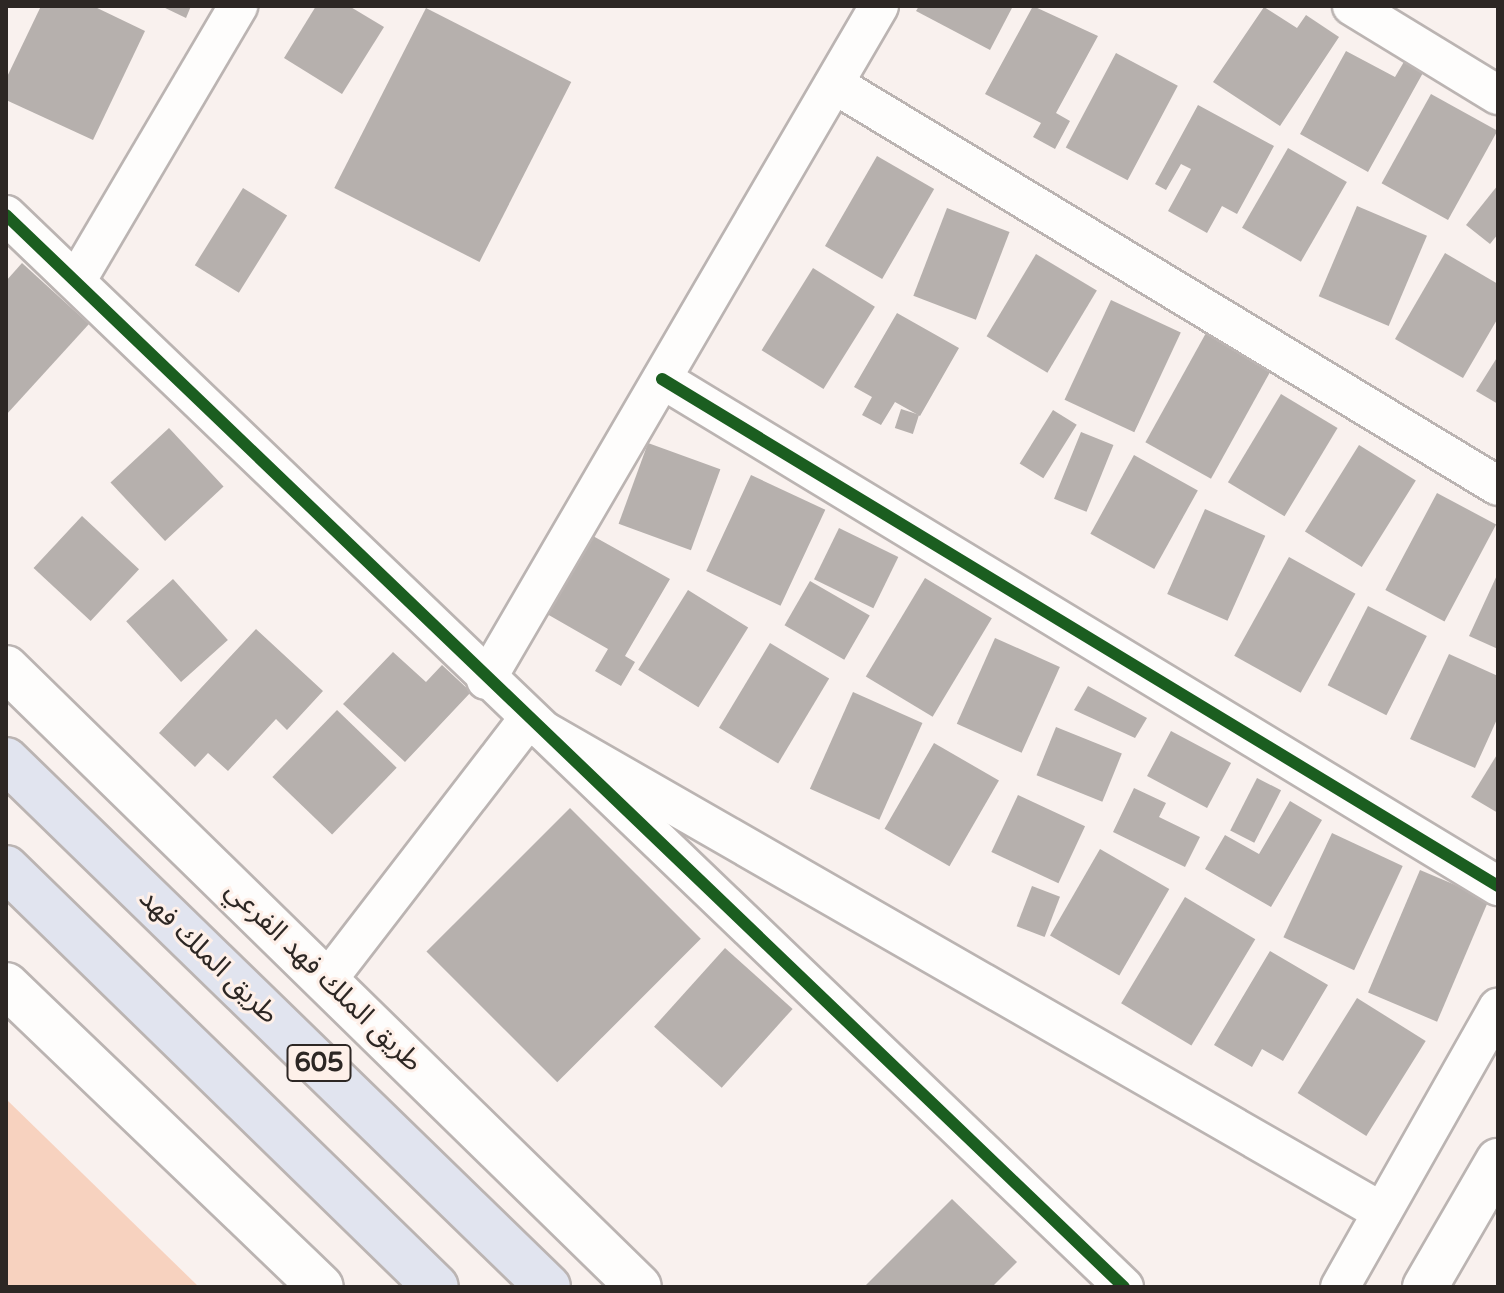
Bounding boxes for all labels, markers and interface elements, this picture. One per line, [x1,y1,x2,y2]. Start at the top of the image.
street label: طريق الملك فهد الفرعي [219,873,429,1079]
street label: طريق الملك فهد [132,881,286,1031]
road number: 605 [285,1041,353,1085]

